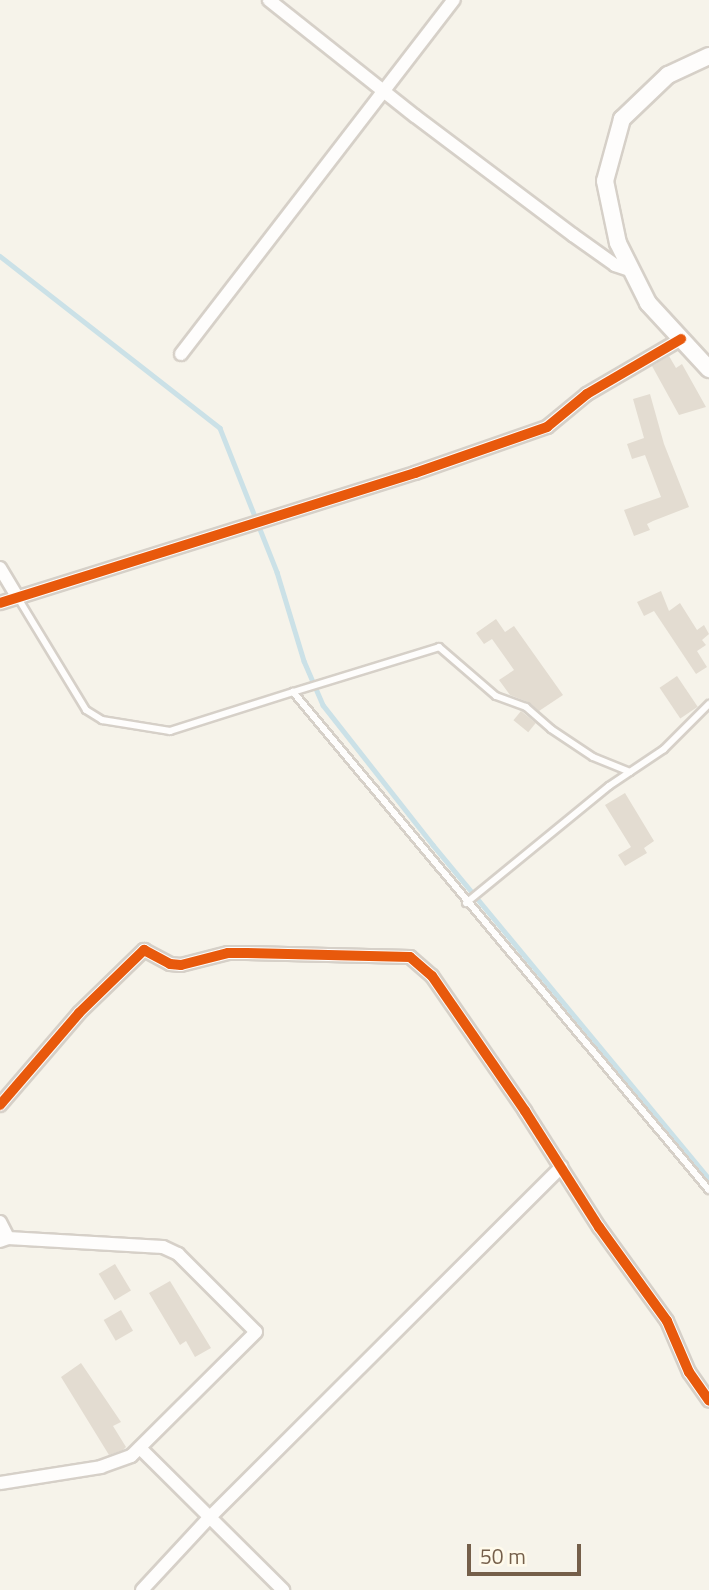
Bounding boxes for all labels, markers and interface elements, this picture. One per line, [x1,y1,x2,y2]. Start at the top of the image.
scale bar [471,1530,585,1574]
text: 50 m [480,1540,526,1572]

